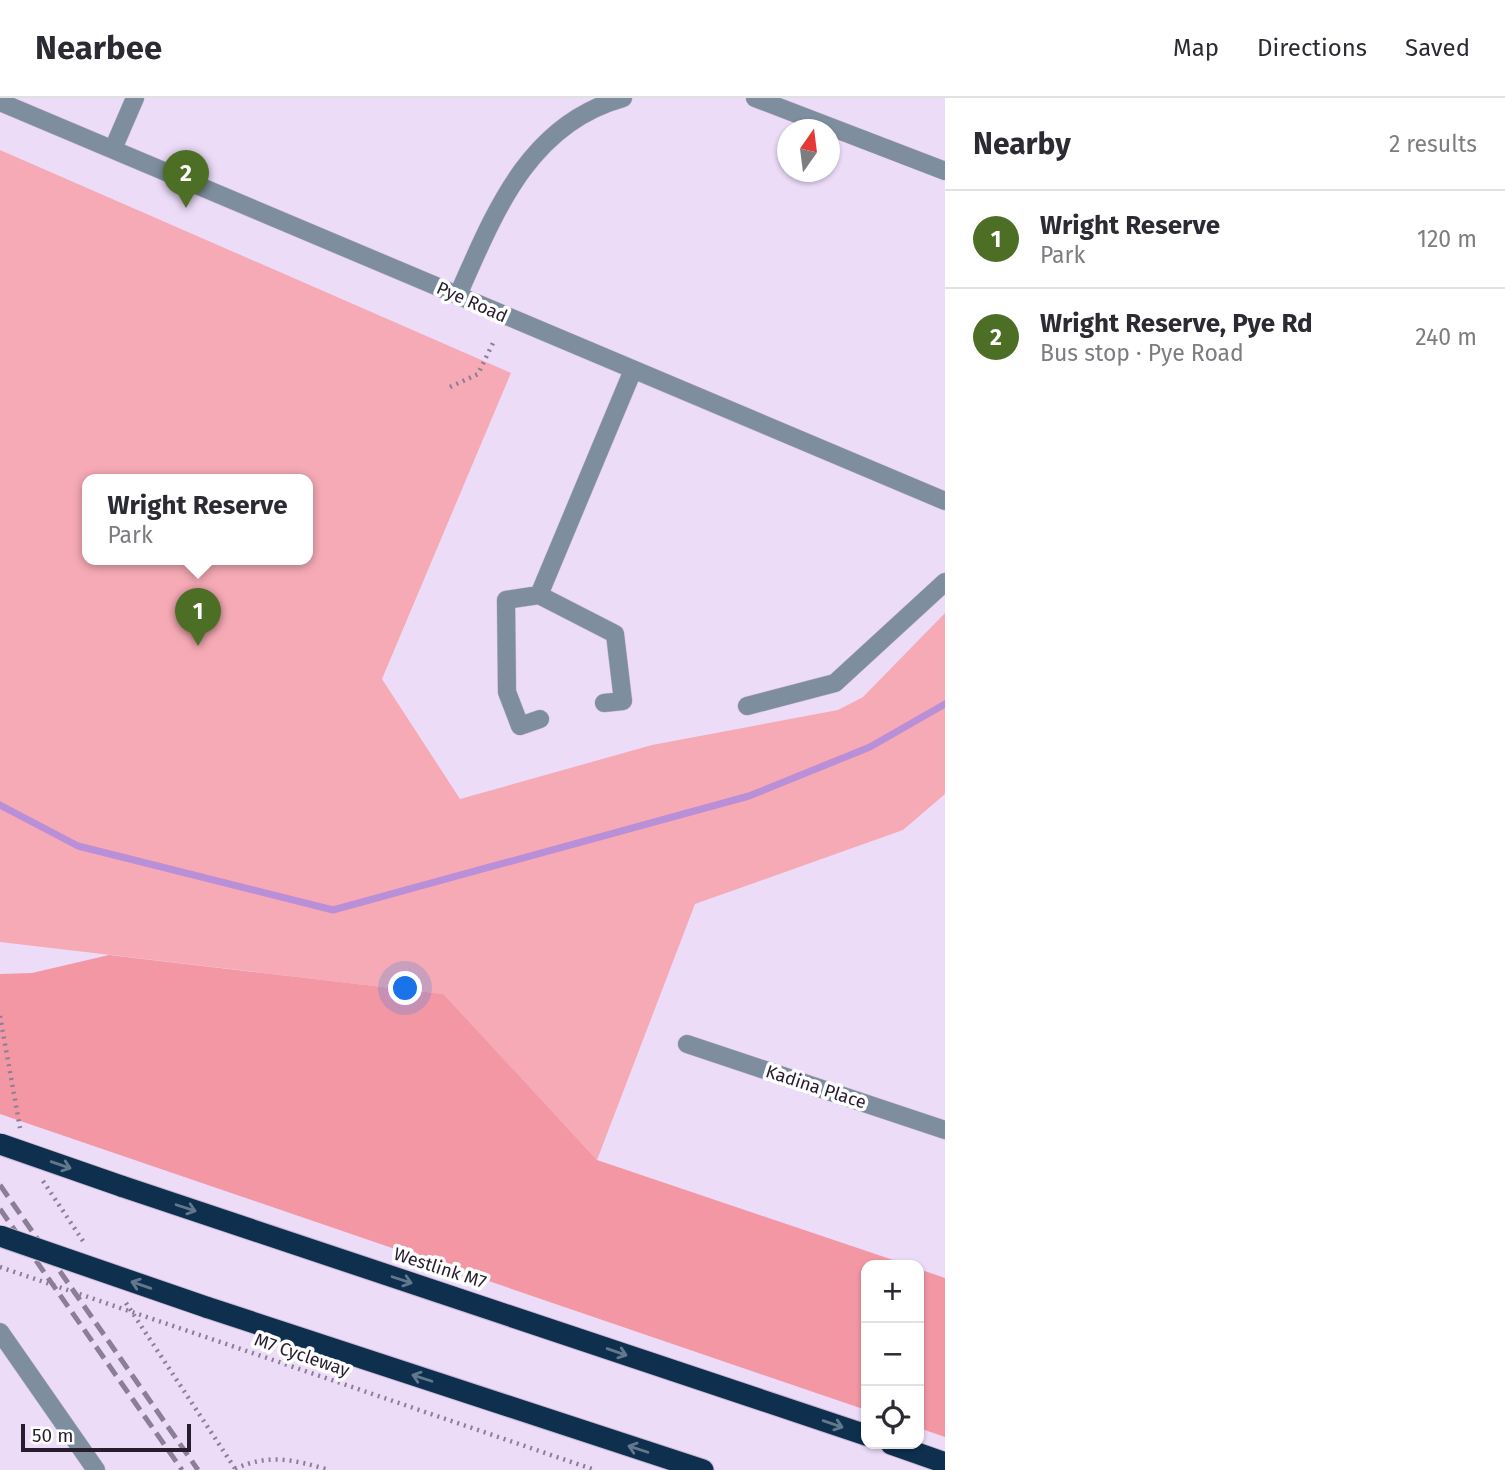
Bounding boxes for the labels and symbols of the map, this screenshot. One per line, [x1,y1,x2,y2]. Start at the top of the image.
north arrow [777,119,840,182]
pin: 2 [163,150,209,208]
street label: Pye Road [433,277,511,327]
pin: 1 [175,588,221,646]
your location [388,971,422,1005]
street label: Kadina Place [763,1060,869,1114]
one-way arrow [49,1160,71,1172]
one-way arrow [175,1202,197,1215]
street label: Westlink M7 [391,1243,489,1293]
one-way arrow [390,1274,412,1287]
one-way arrow [131,1278,153,1290]
street label: M7 Cycleway [252,1328,353,1382]
one-way arrow [606,1347,628,1359]
one-way arrow [411,1371,433,1384]
one-way arrow [822,1419,844,1431]
scale bar [21,1421,191,1453]
one-way arrow [628,1442,650,1454]

